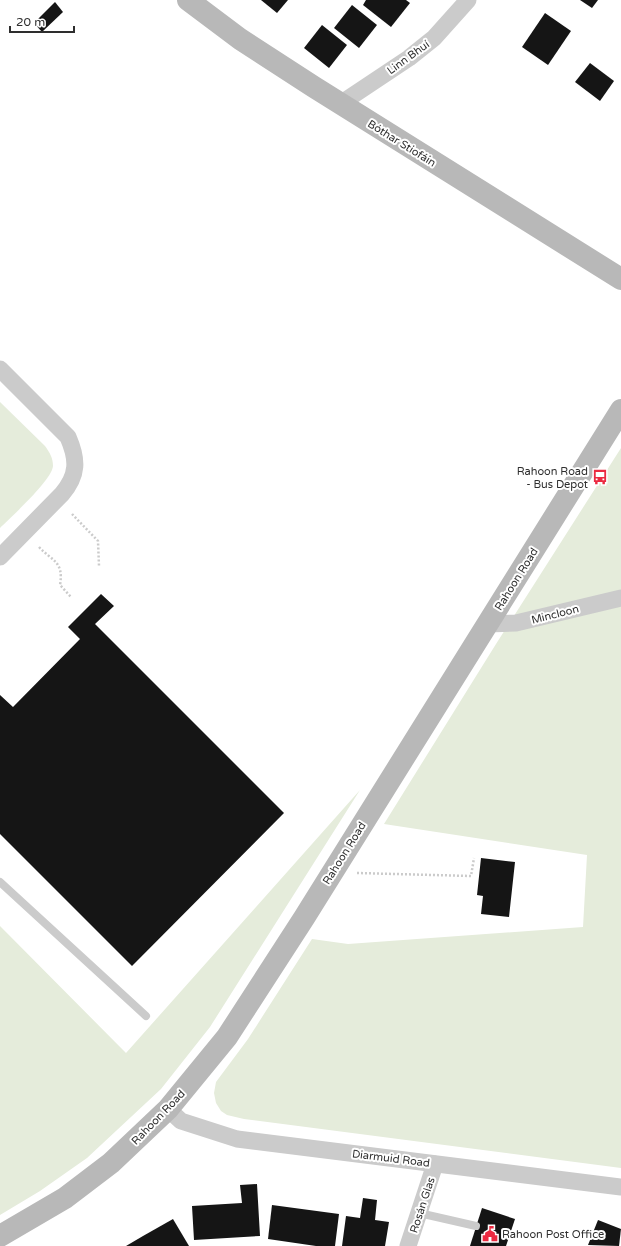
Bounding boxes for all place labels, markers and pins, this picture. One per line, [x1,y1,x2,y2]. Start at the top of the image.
place label: Rahoon Road - Bus Depot [517,465,588,491]
bus stop icon: Rahoon Road - Bus Depot [591,468,609,486]
public building icon: Rahoon Post Office [481,1225,499,1243]
place label: Rahoon Post Office [502,1228,604,1241]

